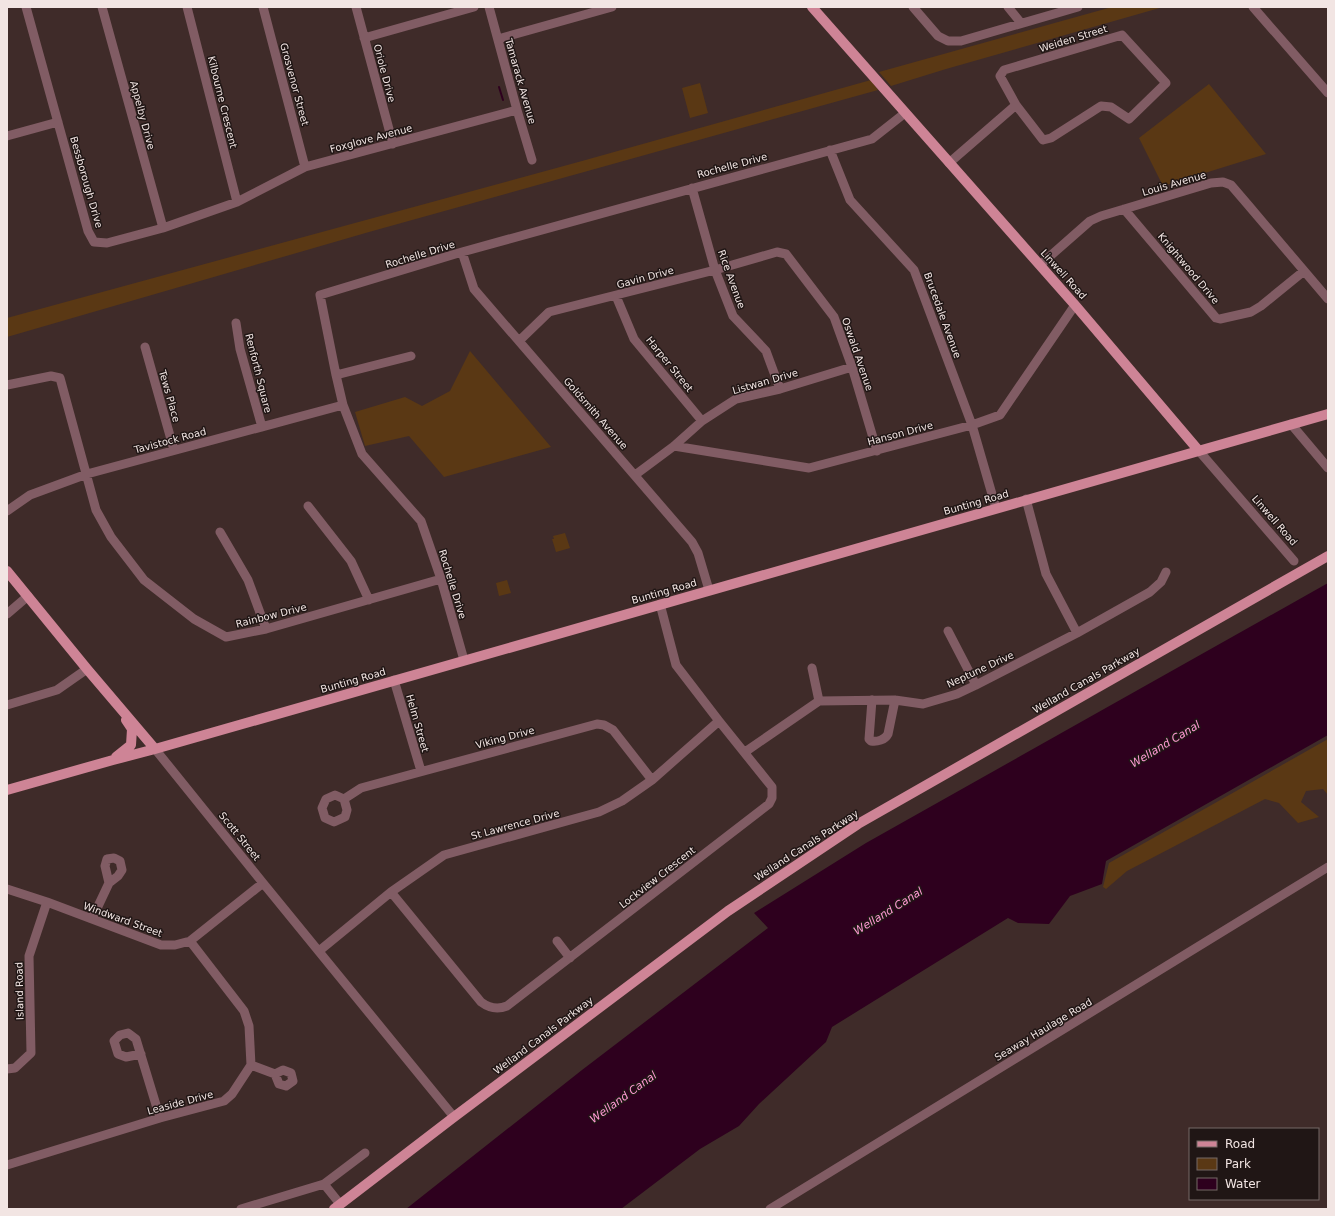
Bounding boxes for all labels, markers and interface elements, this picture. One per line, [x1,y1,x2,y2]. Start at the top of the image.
street label: Weiden Street [1038,23,1109,54]
street label: Tamarack Avenue [503,36,538,125]
street label: Grosvenor Street [278,42,311,127]
street label: Oriole Drive [371,43,398,103]
street label: Kilbourne Crescent [206,55,239,149]
street label: Appelby Drive [128,80,157,151]
street label: Foxglove Avenue [329,122,413,155]
street label: Bessborough Drive [68,135,105,229]
street label: Rochelle Drive [696,151,768,180]
street label: Louis Avenue [1141,169,1207,198]
street label: Knightwood Drive [1156,231,1221,306]
street label: Rochelle Drive [384,239,456,270]
street label: Linwell Road [1039,247,1089,301]
street label: Rice Avenue [716,248,747,310]
street label: Gavin Drive [615,265,675,290]
street label: Brucedale Avenue [922,271,963,360]
street label: Oswald Avenue [840,316,875,392]
street label: Renforth Square [243,332,274,414]
street label: Harper Street [644,334,695,394]
street label: Listwan Drive [731,367,799,396]
street label: Tews Place [157,368,182,423]
street label: Goldsmith Avenue [562,375,630,451]
street label: Hanson Drive [866,419,934,448]
street label: Tavistock Road [132,426,207,456]
street label: Bunting Road [942,488,1010,517]
street label: Linwell Road [1250,493,1299,548]
street label: Rochelle Drive [437,548,468,620]
street label: Bunting Road [630,577,698,606]
street label: Rainbow Drive [235,601,308,630]
street label: Welland Canals Parkway [1031,645,1142,716]
street label: Neptune Drive [945,649,1015,690]
street label: Bunting Road [319,666,387,695]
street label: Helm Street [404,693,431,753]
water label: Welland Canal [1128,718,1203,770]
street label: Viking Drive [474,724,536,751]
street label: St Lawrence Drive [470,807,561,842]
street label: Welland Canals Parkway [752,808,860,883]
street label: Scott Street [217,810,263,863]
street label: Lockview Crescent [617,844,697,910]
water label: Welland Canal [851,885,925,938]
street label: Windward Street [82,900,164,939]
street label: Island Road [13,962,26,1020]
street label: Welland Canals Parkway [491,994,595,1076]
street label: Seaway Haulage Road [993,996,1094,1063]
water label: Welland Canal [587,1069,659,1126]
street label: Leaside Drive [146,1088,214,1117]
legend [1189,1128,1319,1200]
text: Road [1225,1137,1255,1151]
text: Park [1225,1157,1251,1171]
text: Water [1225,1177,1261,1191]

